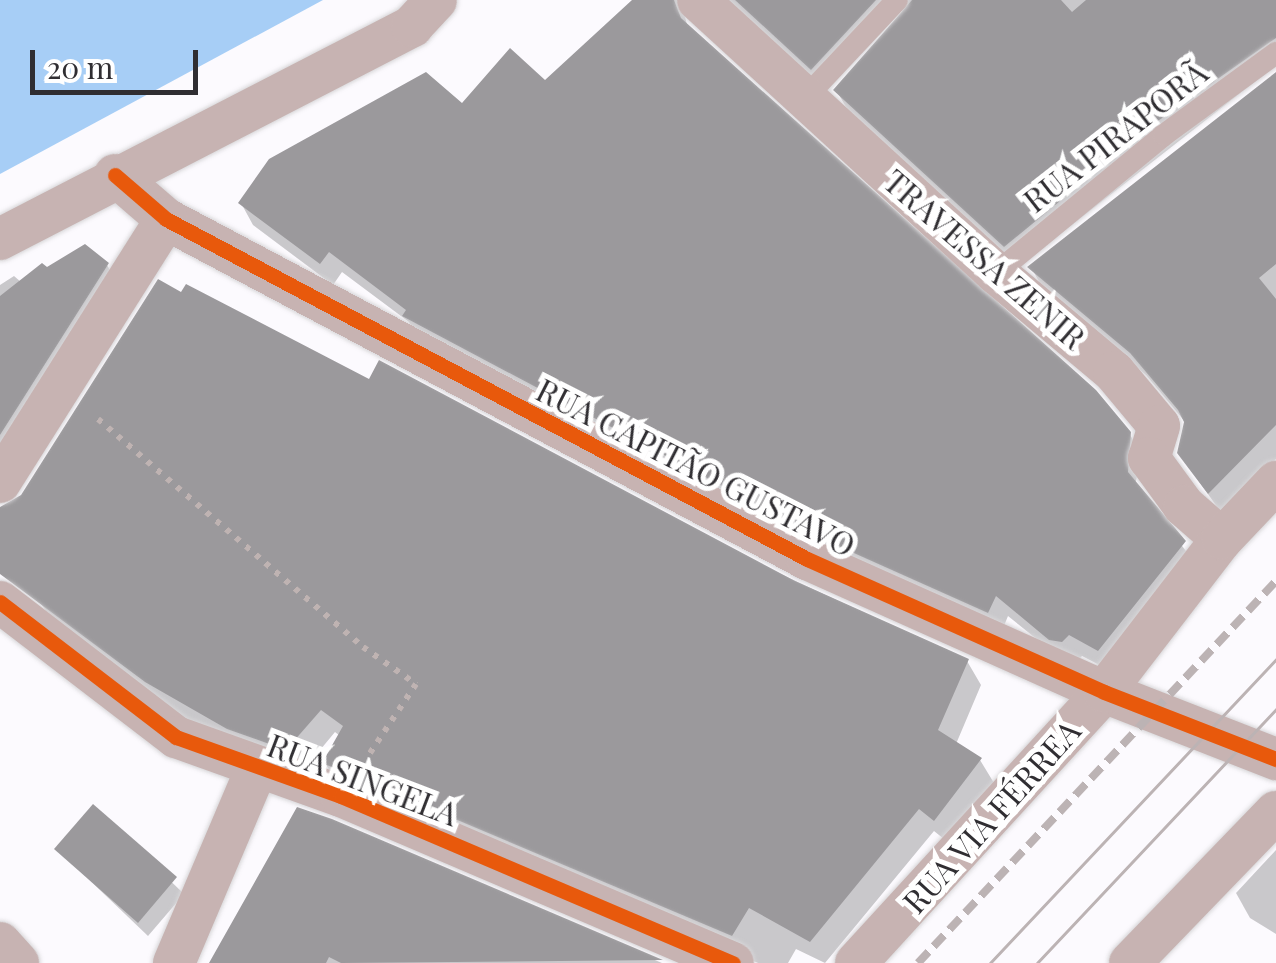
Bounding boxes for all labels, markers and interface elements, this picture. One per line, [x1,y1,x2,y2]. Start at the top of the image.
scale bar [35,30,202,92]
text: 20 m [47,47,113,87]
street label: RUA PIRAPORÃ [1016,52,1214,220]
street label: TRAVESSA ZENIR [877,161,1093,357]
street label: RUA CAPITÃO GUSTAVO [530,370,862,564]
street label: RUA VIA FÉRREA [894,711,1088,921]
street label: RUA SINGELA [262,725,464,833]

